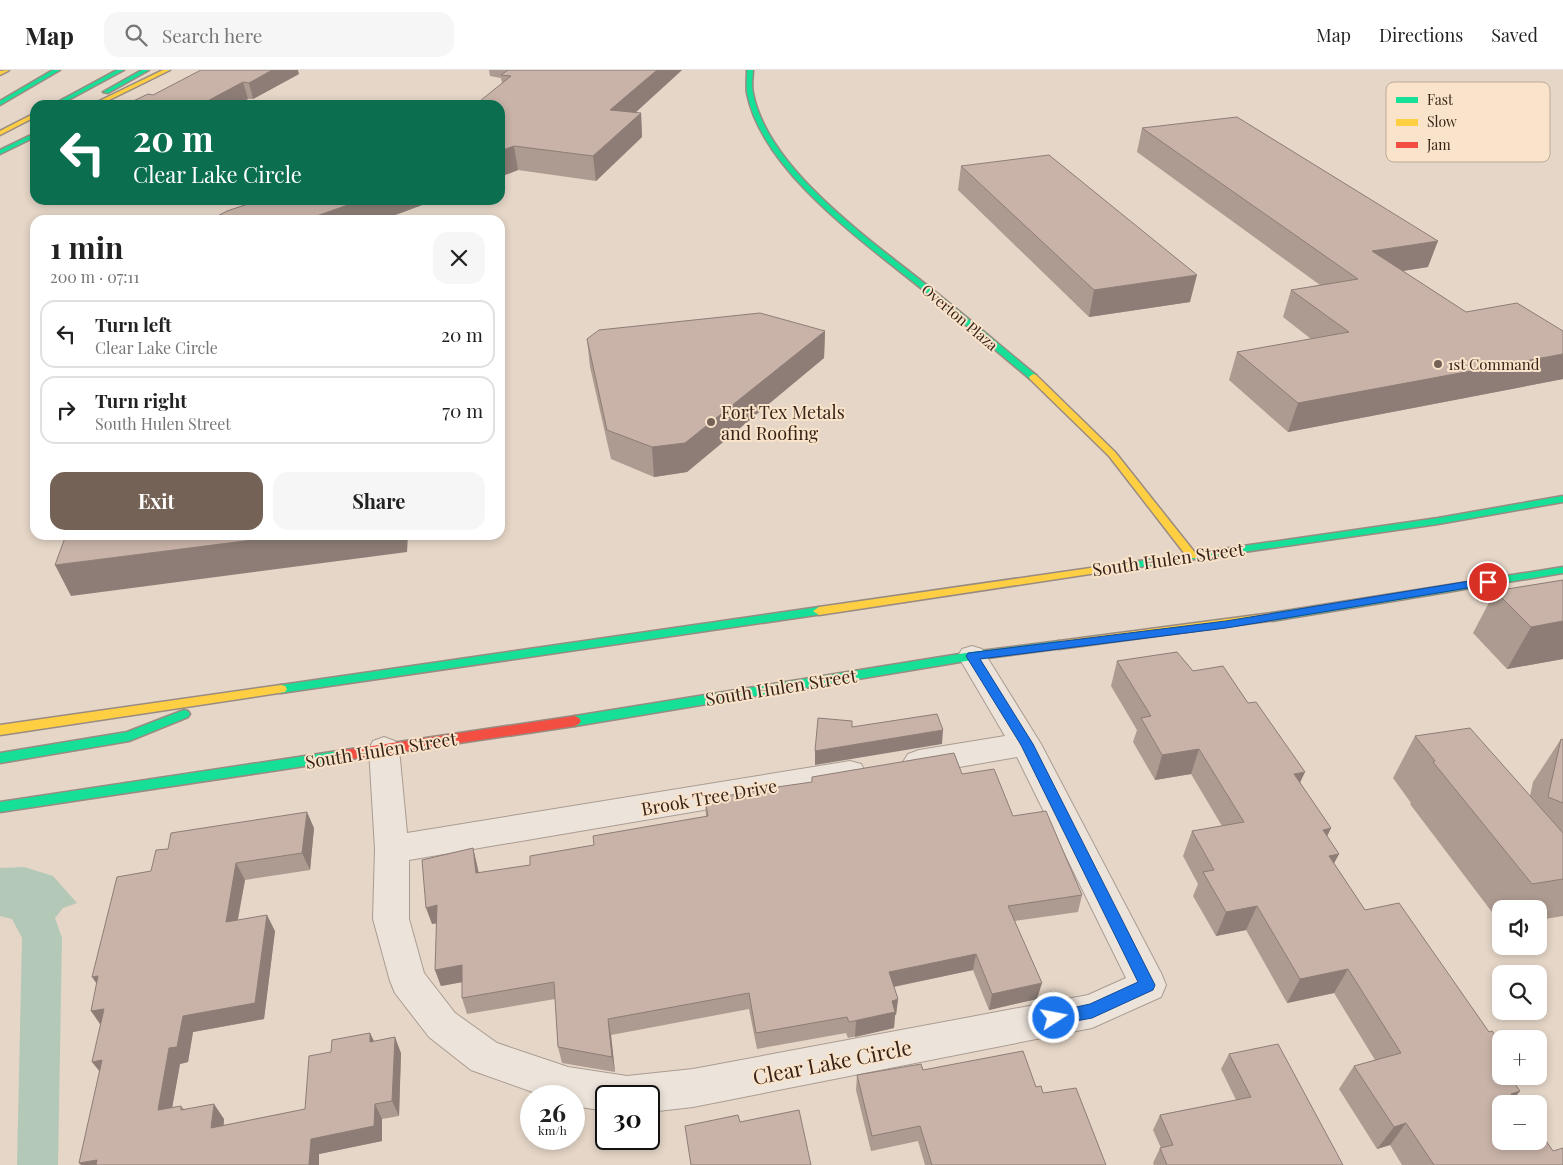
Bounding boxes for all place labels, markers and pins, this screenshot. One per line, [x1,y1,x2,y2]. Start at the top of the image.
place label: 1st Command [1448,354,1540,374]
marker: 1st Command [1432,358,1444,370]
place label: Fort Tex Metals and Roofing [721,400,845,445]
marker: Fort Tex Metals and Roofing [705,416,717,428]
pin [1467,561,1509,603]

